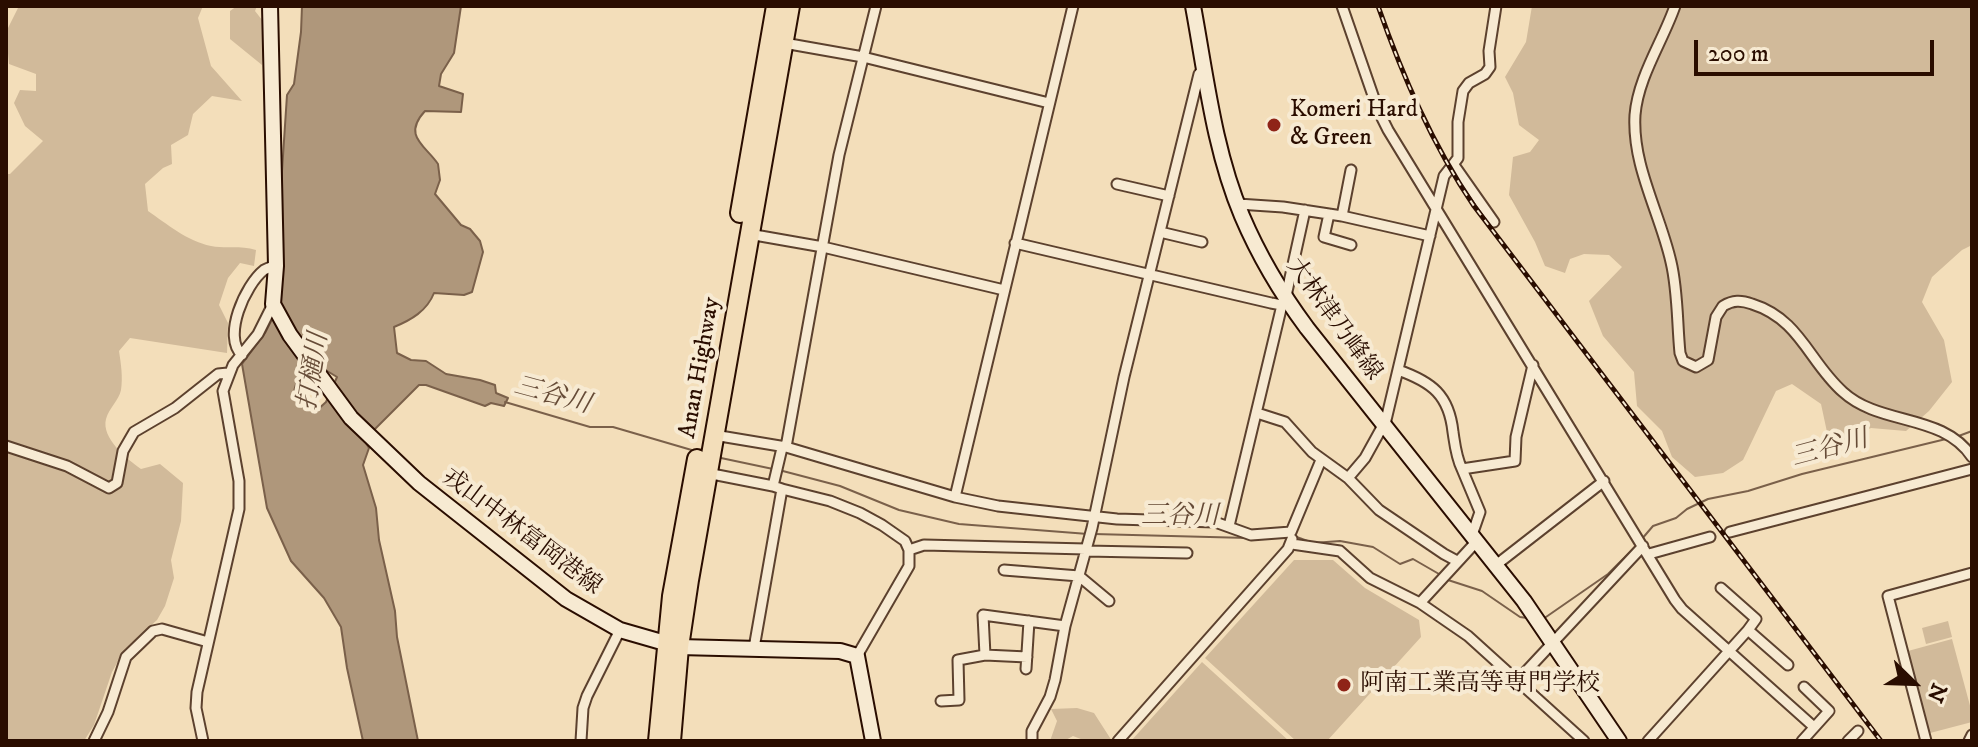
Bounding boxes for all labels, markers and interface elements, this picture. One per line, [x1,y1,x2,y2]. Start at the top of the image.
scale bar [1698,24,1938,74]
text: 200 m [1708,39,1769,69]
place label: Komeri Hard & Green [1290,97,1418,153]
marker: Komeri Hard & Green [1265,116,1283,134]
street label: 大林津乃峰線 [1279,253,1387,387]
street label: Anan Highway [674,295,728,441]
water label: 打樋川 [293,331,337,413]
water label: 三谷川 [510,372,594,422]
water label: 三谷川 [1788,425,1872,475]
street label: 戎山中林富岡港線 [436,464,606,602]
water label: 三谷川 [1141,502,1219,534]
north arrow [1874,643,1954,723]
place label: 阿南工業高等専門学校 [1360,671,1600,699]
marker: 阿南工業高等専門学校 [1335,676,1353,694]
text: N [1921,679,1953,706]

